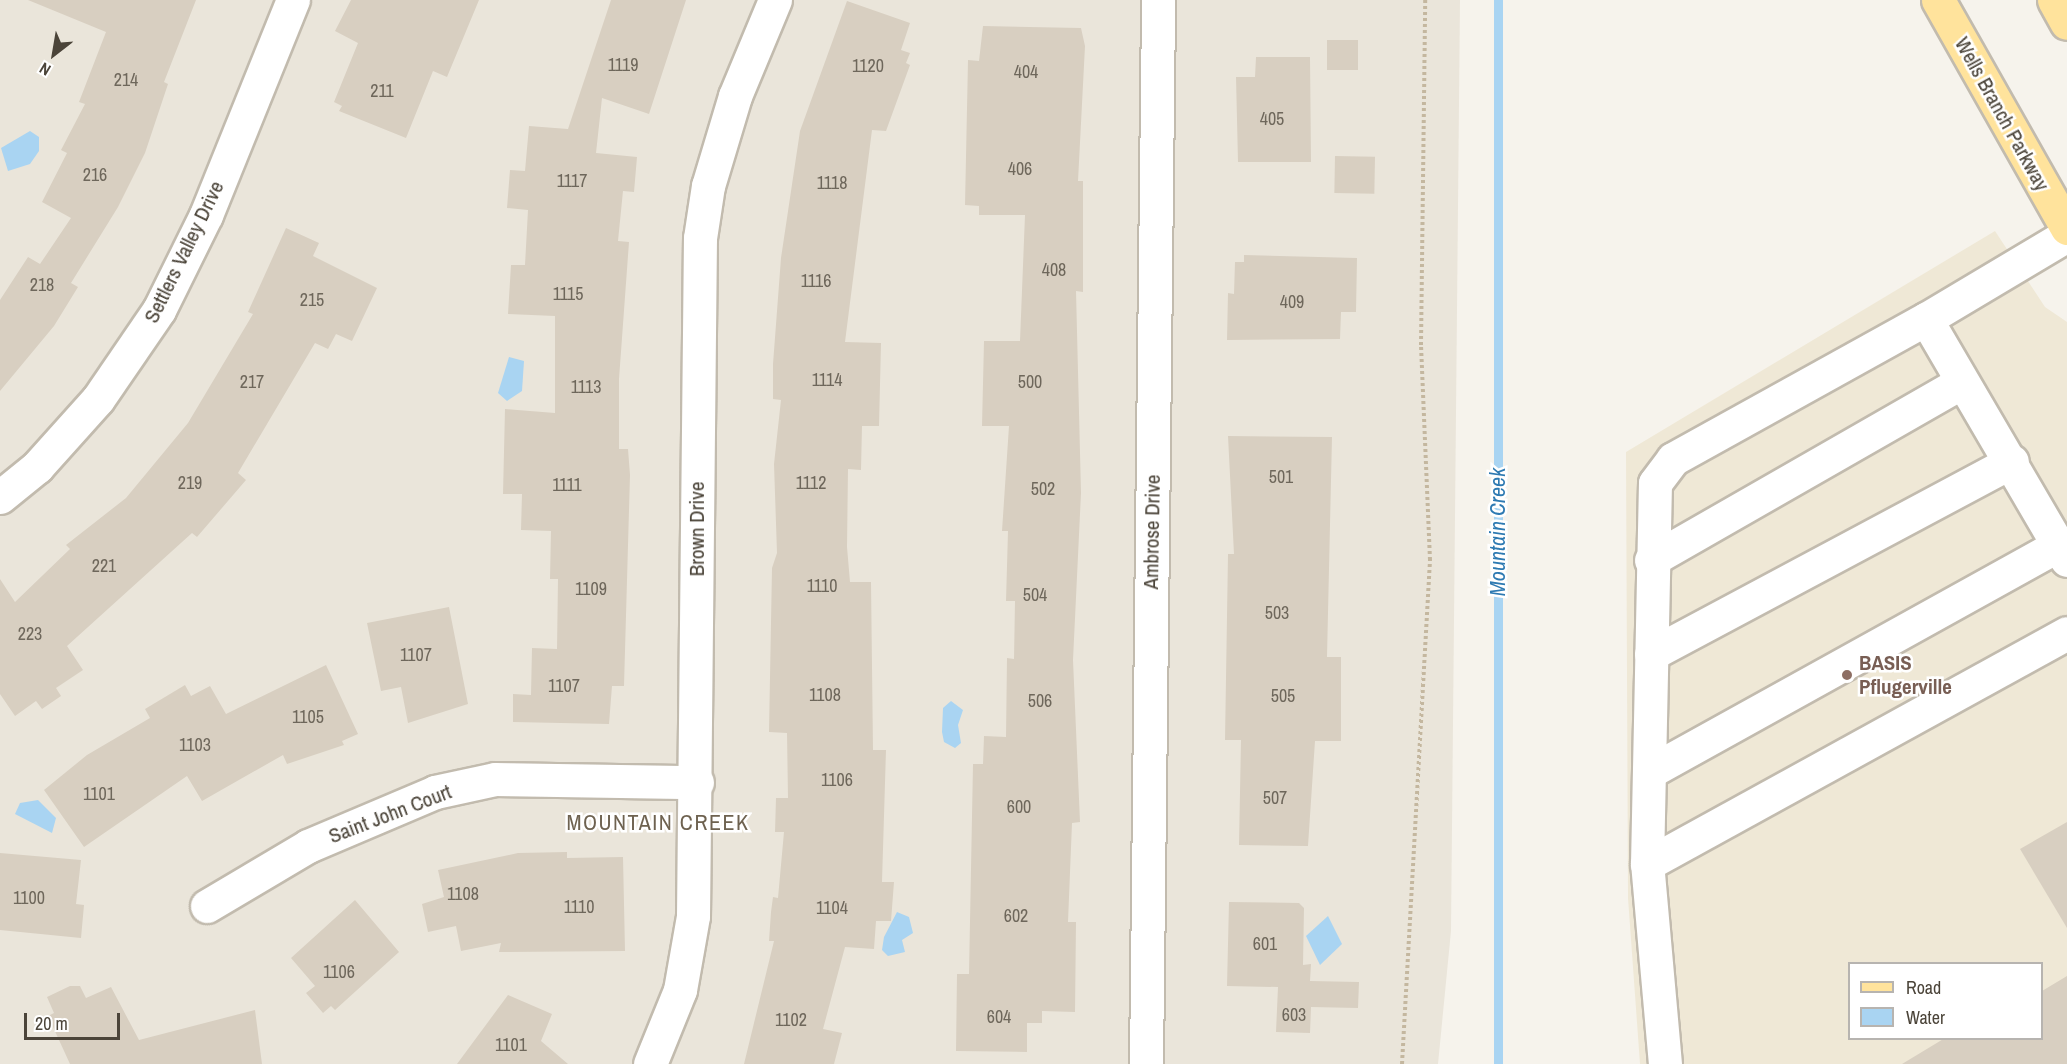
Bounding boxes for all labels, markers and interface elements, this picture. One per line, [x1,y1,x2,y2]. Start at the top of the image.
north arrow [24,24,84,84]
street label: Wells Branch Parkway [1949,33,2055,195]
house number: 1119 [608,54,638,76]
house number: 1120 [852,55,884,77]
text: N [35,58,54,81]
house number: 404 [1014,61,1038,83]
house number: 214 [114,69,138,91]
house number: 211 [370,80,394,102]
house number: 405 [1260,108,1284,130]
house number: 406 [1008,158,1032,180]
house number: 216 [83,164,107,186]
house number: 1117 [557,170,587,192]
house number: 1118 [817,172,847,194]
street label: Settlers Valley Drive [139,177,229,327]
house number: 408 [1042,259,1066,281]
house number: 1116 [801,270,831,292]
house number: 218 [30,274,54,296]
house number: 1115 [553,283,583,305]
house number: 215 [300,289,324,311]
house number: 409 [1280,291,1304,313]
house number: 1114 [812,369,842,391]
house number: 217 [240,371,264,393]
house number: 500 [1018,371,1042,393]
house number: 1113 [571,376,601,398]
house number: 501 [1269,466,1293,488]
water label: Mountain Creek [1485,468,1511,596]
house number: 219 [178,472,202,494]
house number: 1112 [796,472,826,494]
house number: 1111 [552,474,582,496]
street label: Ambrose Drive [1138,474,1166,590]
house number: 502 [1031,478,1055,500]
street label: Brown Drive [684,482,710,576]
house number: 221 [92,555,116,577]
house number: 1110 [807,575,837,597]
house number: 1109 [575,578,607,600]
house number: 504 [1023,584,1047,606]
house number: 503 [1265,602,1289,624]
house number: 223 [18,623,42,645]
house number: 1107 [400,644,432,666]
place label: BASIS Pflugerville [1859,650,1952,700]
marker: BASIS Pflugerville [1840,668,1854,682]
house number: 1107 [548,675,580,697]
house number: 1108 [809,684,841,706]
house number: 505 [1271,685,1295,707]
house number: 506 [1028,690,1052,712]
house number: 1105 [292,706,324,728]
house number: 1103 [179,734,211,756]
house number: 1106 [821,769,853,791]
street label: Saint John Court [325,779,455,849]
house number: 1101 [83,783,115,805]
house number: 507 [1263,787,1287,809]
house number: 600 [1007,796,1031,818]
district label: MOUNTAIN CREEK [566,810,750,836]
house number: 1108 [447,883,479,905]
house number: 1100 [13,887,45,909]
house number: 1110 [564,896,594,918]
house number: 1104 [816,897,848,919]
house number: 602 [1004,905,1028,927]
house number: 601 [1253,933,1277,955]
house number: 1106 [323,961,355,983]
legend [1848,962,2043,1040]
text: Road [1906,975,1941,1000]
scale bar [27,1001,123,1039]
house number: 603 [1282,1004,1306,1026]
text: Water [1906,1005,1945,1030]
house number: 604 [987,1006,1011,1028]
house number: 1102 [775,1009,807,1031]
text: 20 m [35,1011,68,1036]
house number: 1101 [495,1034,527,1056]

